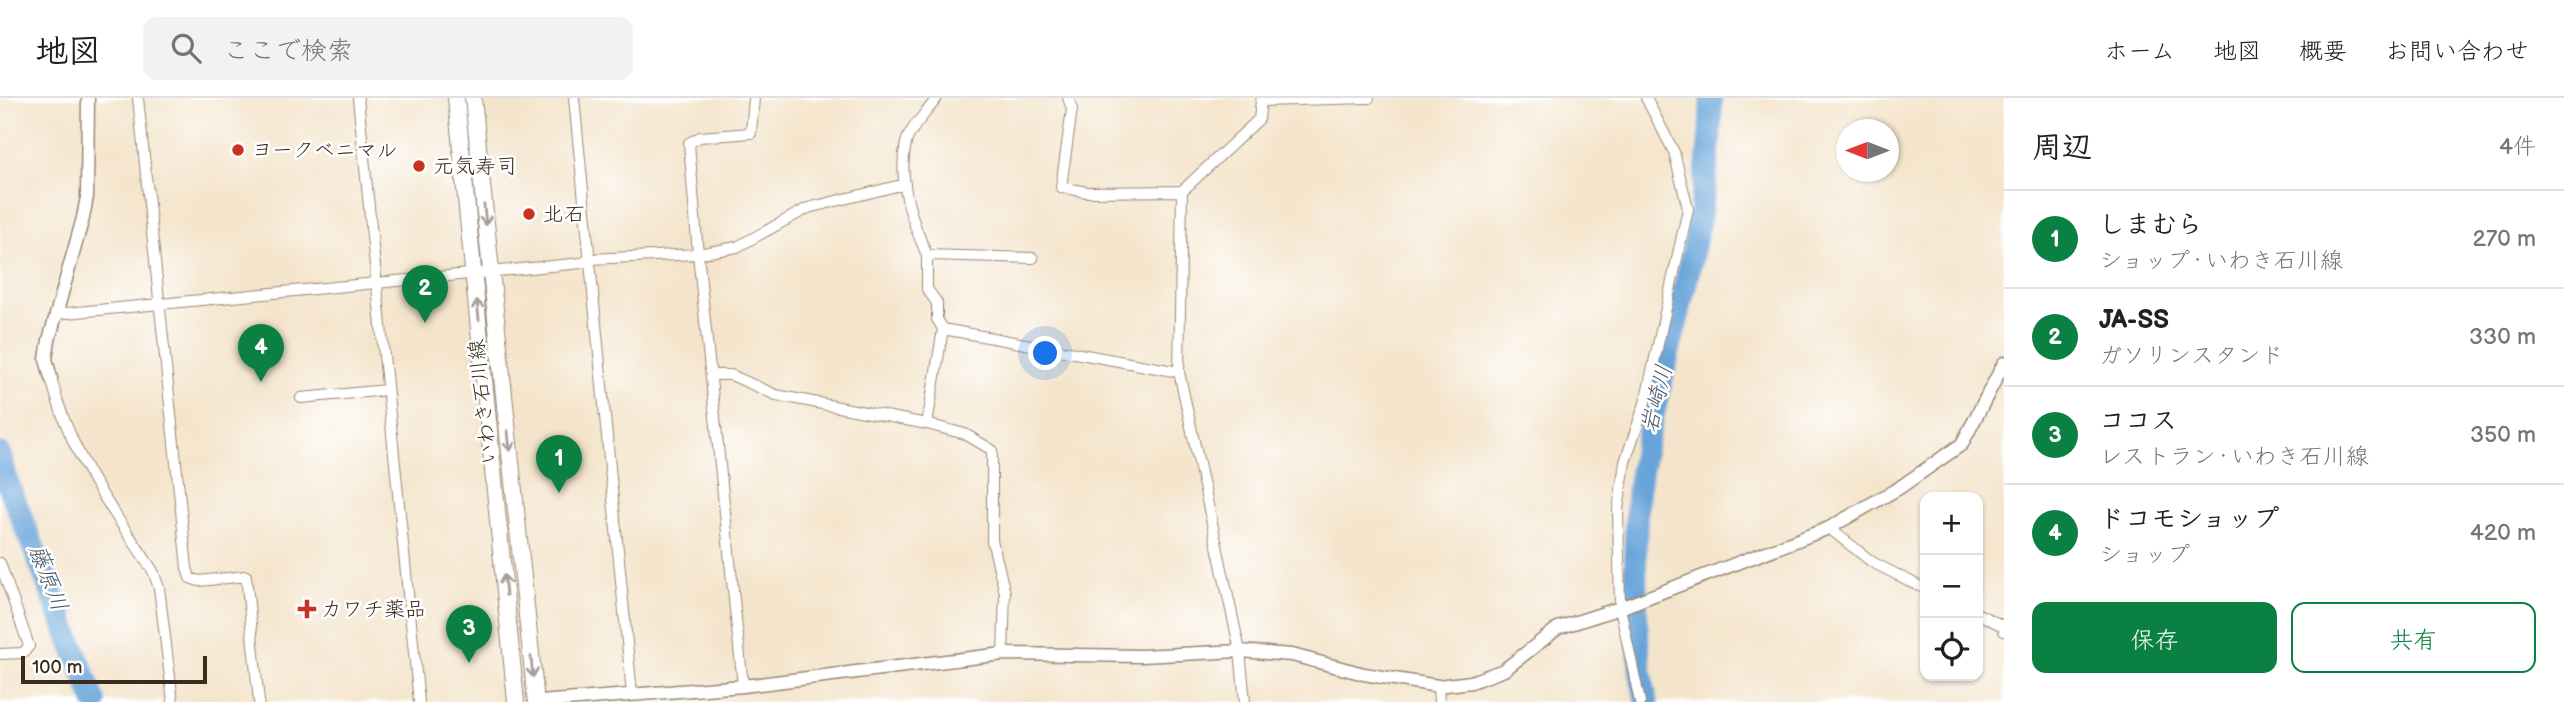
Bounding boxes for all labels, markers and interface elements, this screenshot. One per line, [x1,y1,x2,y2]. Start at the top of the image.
search box [143,17,633,80]
icon: search [167,29,205,67]
text: 地図 [35,32,101,72]
text: ここで検索 [223,36,353,67]
text: ホーム [2104,37,2175,66]
text: 地図 [2213,37,2261,66]
text: 概要 [2299,37,2347,66]
text: お問い合わせ [2385,37,2529,66]
north arrow [1836,119,1899,182]
text: 周辺 [2032,130,2092,166]
text: 4件 [2499,133,2536,161]
place label: ヨークベニマル [252,138,397,163]
marker: ヨークベニマル [230,142,246,158]
place label: 元気寿司 [433,154,517,179]
marker: 元気寿司 [411,158,427,174]
place label: 北石 [543,202,585,227]
one-way arrow [478,203,491,225]
marker: 北石 [521,206,537,222]
text: しまむら [2099,210,2203,241]
text: 1 [2050,225,2060,253]
text: 270 m [2472,225,2536,253]
text: ショップ · いわき石川線 [2099,247,2343,275]
pin: 2 [402,265,448,323]
one-way arrow [471,299,484,322]
text: JA-SS [2099,305,2169,336]
text: 2 [2048,323,2062,351]
text: 330 m [2469,323,2536,351]
pin: 4 [238,324,284,382]
your location [1028,336,1062,370]
street label: いわき石川線 [464,338,502,466]
text: ガソリンスタンド [2099,342,2283,370]
water label: 岩崎川 [1635,362,1679,436]
text: ココス [2099,406,2177,437]
text: 3 [2048,421,2062,449]
text: 350 m [2470,421,2536,449]
one-way arrow [502,429,515,452]
pin: 1 [536,435,582,493]
text: レストラン · いわき石川線 [2099,443,2369,471]
map controls [1920,492,1983,681]
button: + [1920,492,1983,555]
text: ドコモショップ [2099,504,2279,535]
text: 4 [2048,519,2062,547]
text: 420 m [2470,519,2536,547]
water label: 藤原川 [23,541,73,615]
text: ショップ [2099,541,2190,569]
button: − [1920,555,1983,618]
one-way arrow [498,574,511,597]
place label: カワチ薬品 [321,597,426,622]
marker: カワチ薬品 [299,601,315,617]
button: 保存 [2032,602,2277,673]
button: 共有 [2291,602,2536,673]
pin: 3 [446,605,492,663]
button: locate [1920,618,1983,681]
scale bar [21,653,206,685]
one-way arrow [526,655,539,678]
text: 100 m [32,656,83,679]

